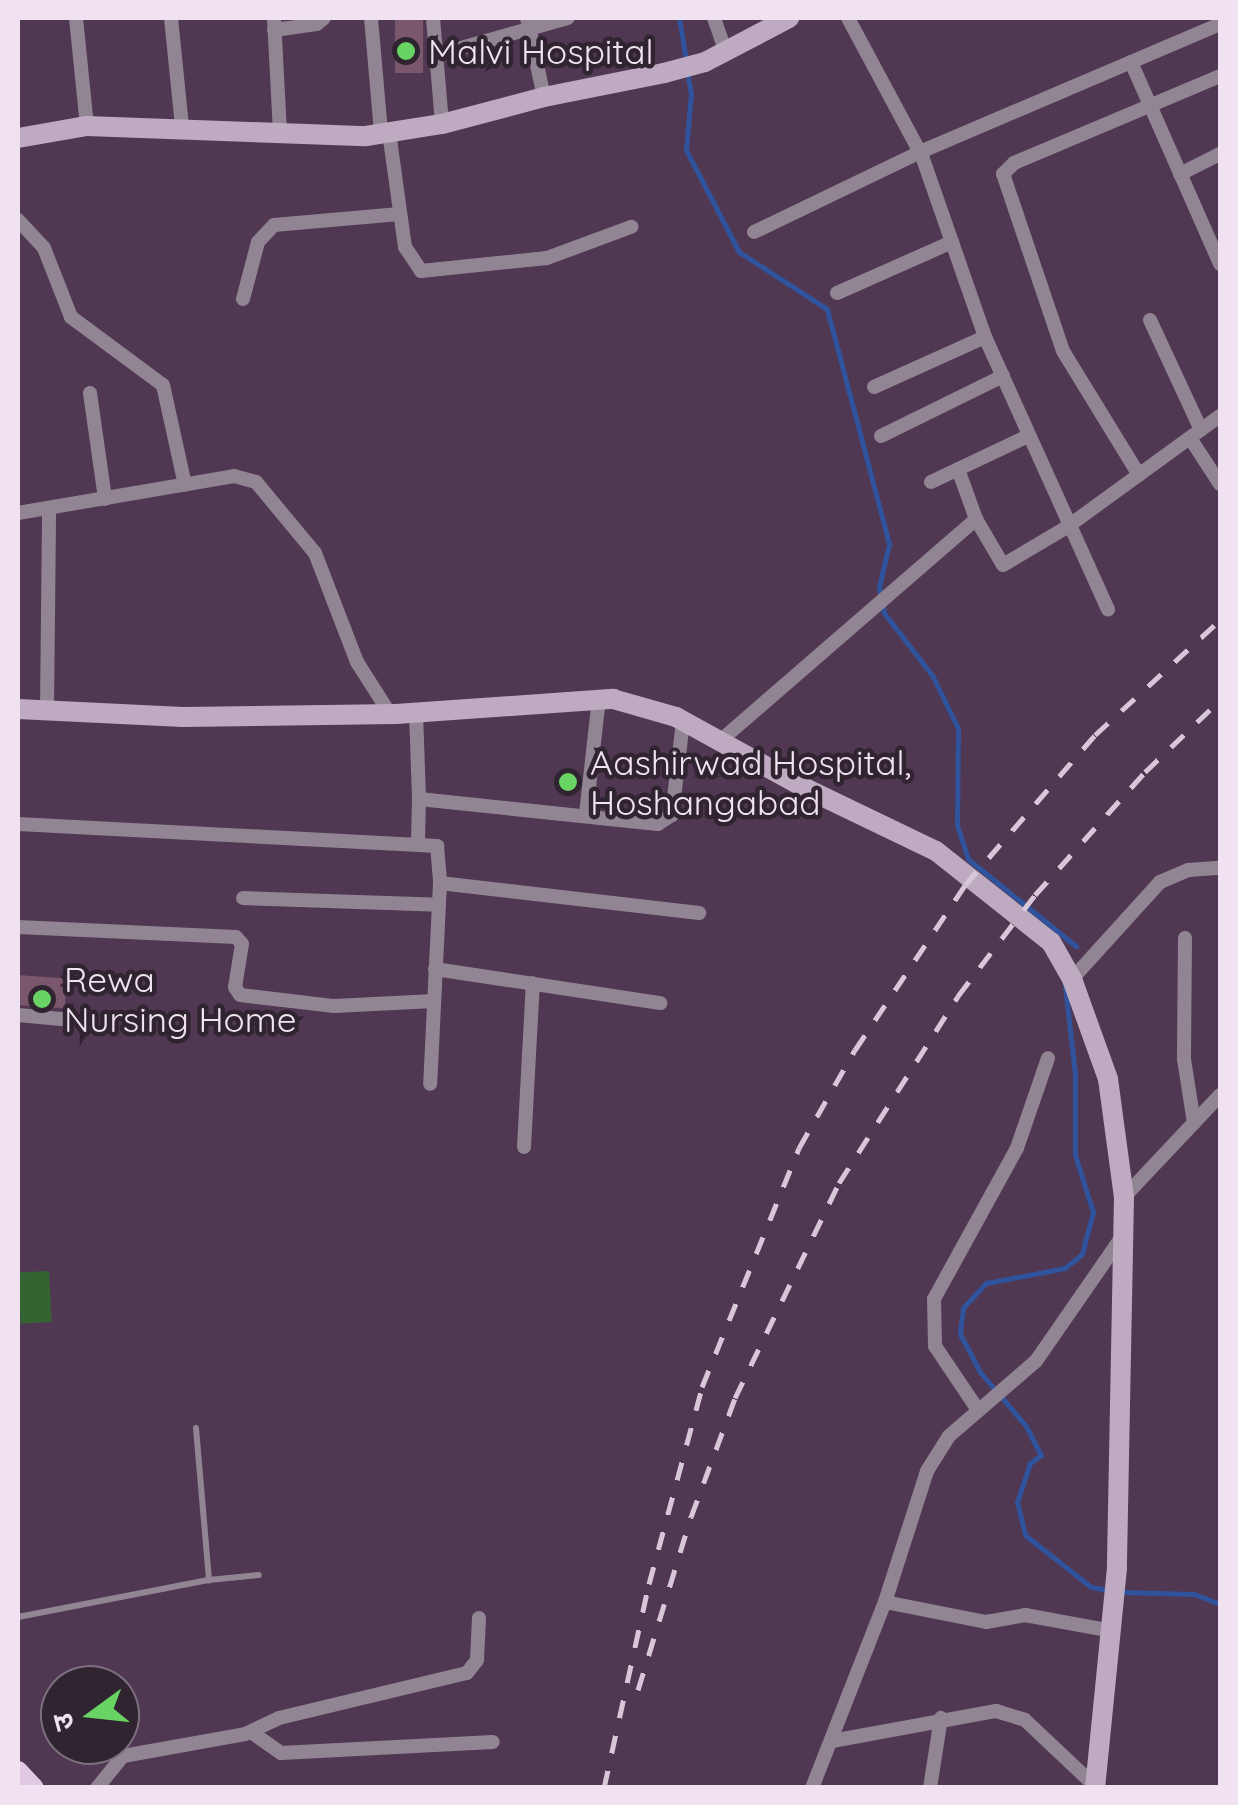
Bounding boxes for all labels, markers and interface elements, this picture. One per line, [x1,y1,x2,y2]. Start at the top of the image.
place label: Malvi Hospital [428,30,653,72]
marker: Malvi Hospital [393,38,419,64]
place label: Aashirwad Hospital, Hoshangabad [590,741,911,823]
marker: Aashirwad Hospital, Hoshangabad [555,769,581,795]
place label: Rewa Nursing Home [64,958,296,1040]
marker: Rewa Nursing Home [29,986,55,1012]
north arrow [40,1665,140,1765]
text: उ [43,1710,81,1735]

